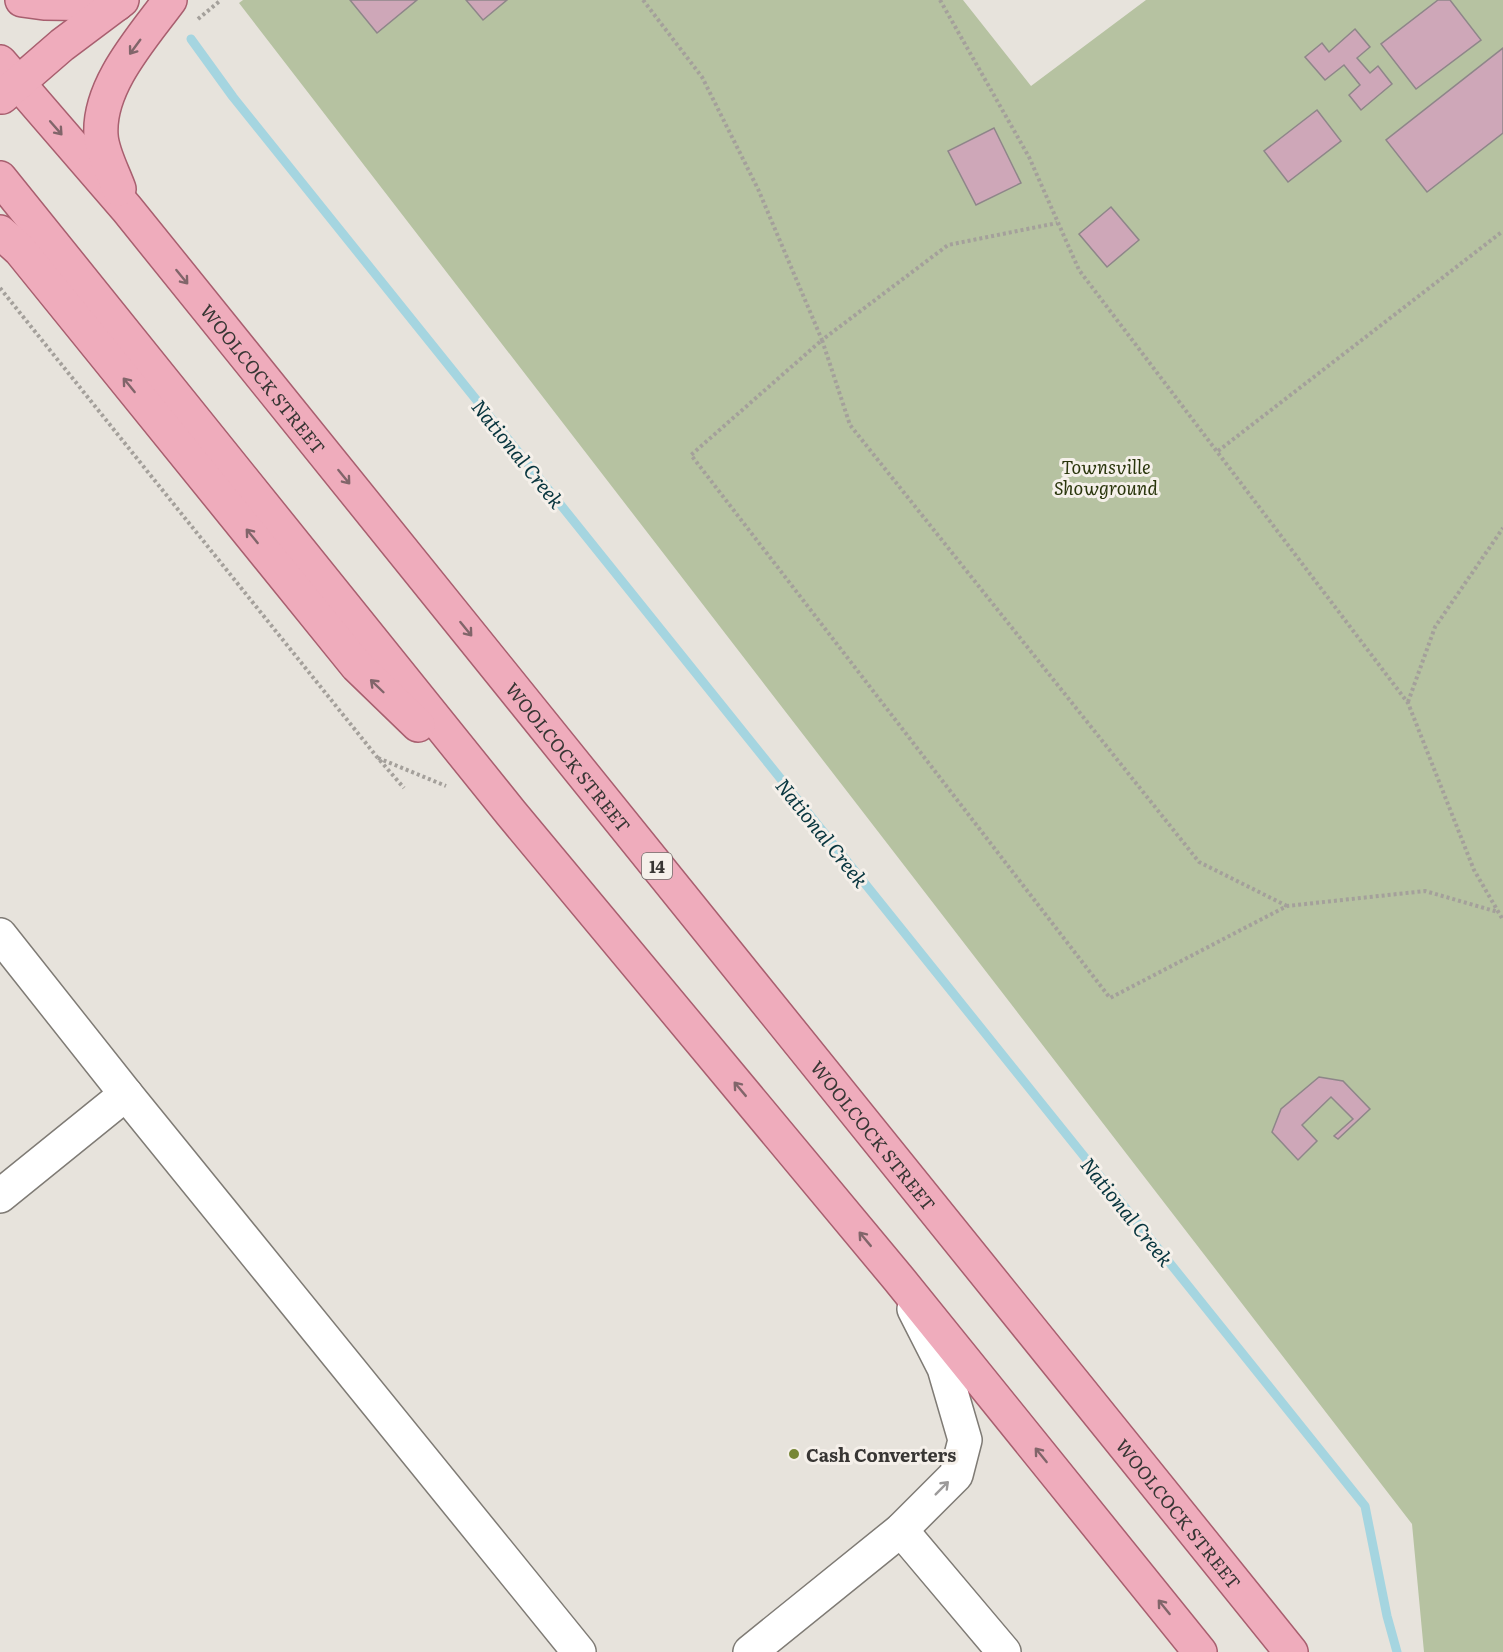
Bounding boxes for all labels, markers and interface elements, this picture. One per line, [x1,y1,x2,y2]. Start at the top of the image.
one-way arrow [129,39,141,55]
one-way arrow [49,120,63,135]
one-way arrow [175,268,188,284]
street label: WOOLCOCK STREET [195,298,333,459]
one-way arrow [123,377,136,393]
water label: National Creek [466,392,572,514]
park label: Townsville Showground [1054,453,1159,501]
one-way arrow [337,469,350,485]
one-way arrow [245,529,258,545]
one-way arrow [459,621,473,636]
street label: WOOLCOCK STREET [500,676,638,838]
one-way arrow [370,679,385,693]
water label: National Creek [770,771,876,893]
road number: 14 [642,853,672,879]
street label: WOOLCOCK STREET [805,1054,943,1216]
one-way arrow [734,1081,747,1097]
water label: National Creek [1075,1150,1181,1272]
one-way arrow [859,1231,872,1247]
street label: WOOLCOCK STREET [1110,1432,1248,1594]
place label: Cash Converters [806,1441,956,1468]
marker: Cash Converters [787,1447,801,1461]
one-way arrow [1034,1448,1048,1463]
one-way arrow [935,1481,950,1496]
one-way arrow [1157,1599,1170,1615]

